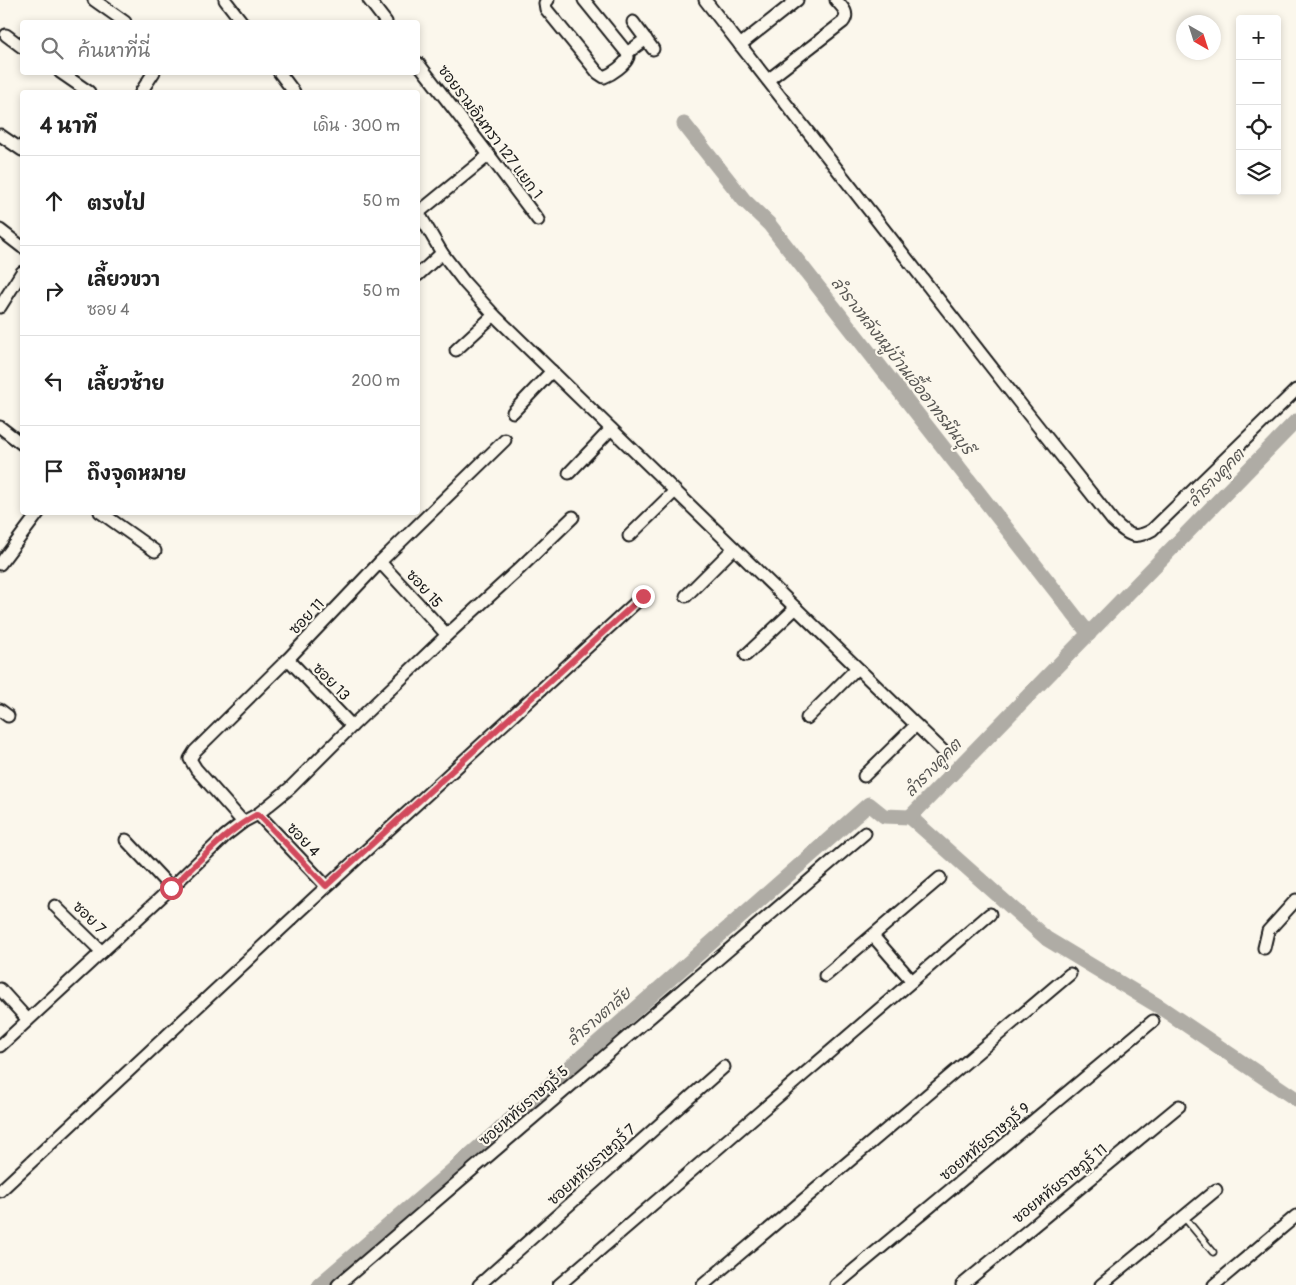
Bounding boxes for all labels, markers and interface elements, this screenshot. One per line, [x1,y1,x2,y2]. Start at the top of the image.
north arrow [1176,15,1221,60]
map controls [1236,15,1281,195]
button: + [1236,15,1281,60]
search box [20,20,420,75]
icon: search [38,34,66,62]
text: ค้นหาที่นี่ [78,39,150,63]
button: − [1236,60,1281,105]
street label: ซอยรามอินทรา 127 แยก 1 [433,61,547,203]
button: locate [1236,105,1281,150]
text: 4 นาที [40,113,97,140]
text: เดิน · 300 m [313,116,400,136]
button: layers [1236,150,1281,195]
icon: ahead [40,187,68,215]
text: 50 m [363,191,400,211]
text: ตรงไป [87,192,145,216]
text: เลี้ยวขวา [87,268,160,292]
water label: ลำรางหลังหมู่บ้านเอื้ออาทรมีนบุรี [825,270,984,463]
icon: right [40,277,68,305]
text: 50 m [363,281,400,301]
text: ซอย 4 [87,300,130,320]
icon: left [40,367,68,395]
text: 200 m [352,371,400,391]
text: เลี้ยวซ้าย [87,372,164,396]
water label: ลำรางคูคต [1183,443,1251,513]
icon: arrive [40,457,68,485]
text: ถึงจุดหมาย [87,462,186,486]
street label: ซอย 15 [402,566,446,612]
route end [632,585,655,608]
street label: ซอย 11 [285,595,329,639]
street label: ซอย 13 [308,659,354,705]
water label: ลำรางคูคต [900,733,968,803]
street label: ซอย 4 [282,819,324,861]
route start [160,877,183,900]
street label: ซอย 7 [68,897,110,939]
water label: ลำรางตาลัย [562,982,636,1050]
street label: ซอยหทัยราษฎร์ 5 [475,1061,573,1150]
street label: ซอยหทัยราษฎร์ 9 [935,1098,1034,1185]
street label: ซอยหทัยราษฎร์ 7 [543,1120,640,1210]
street label: ซอยหทัยราษฎร์ 11 [1008,1139,1111,1228]

